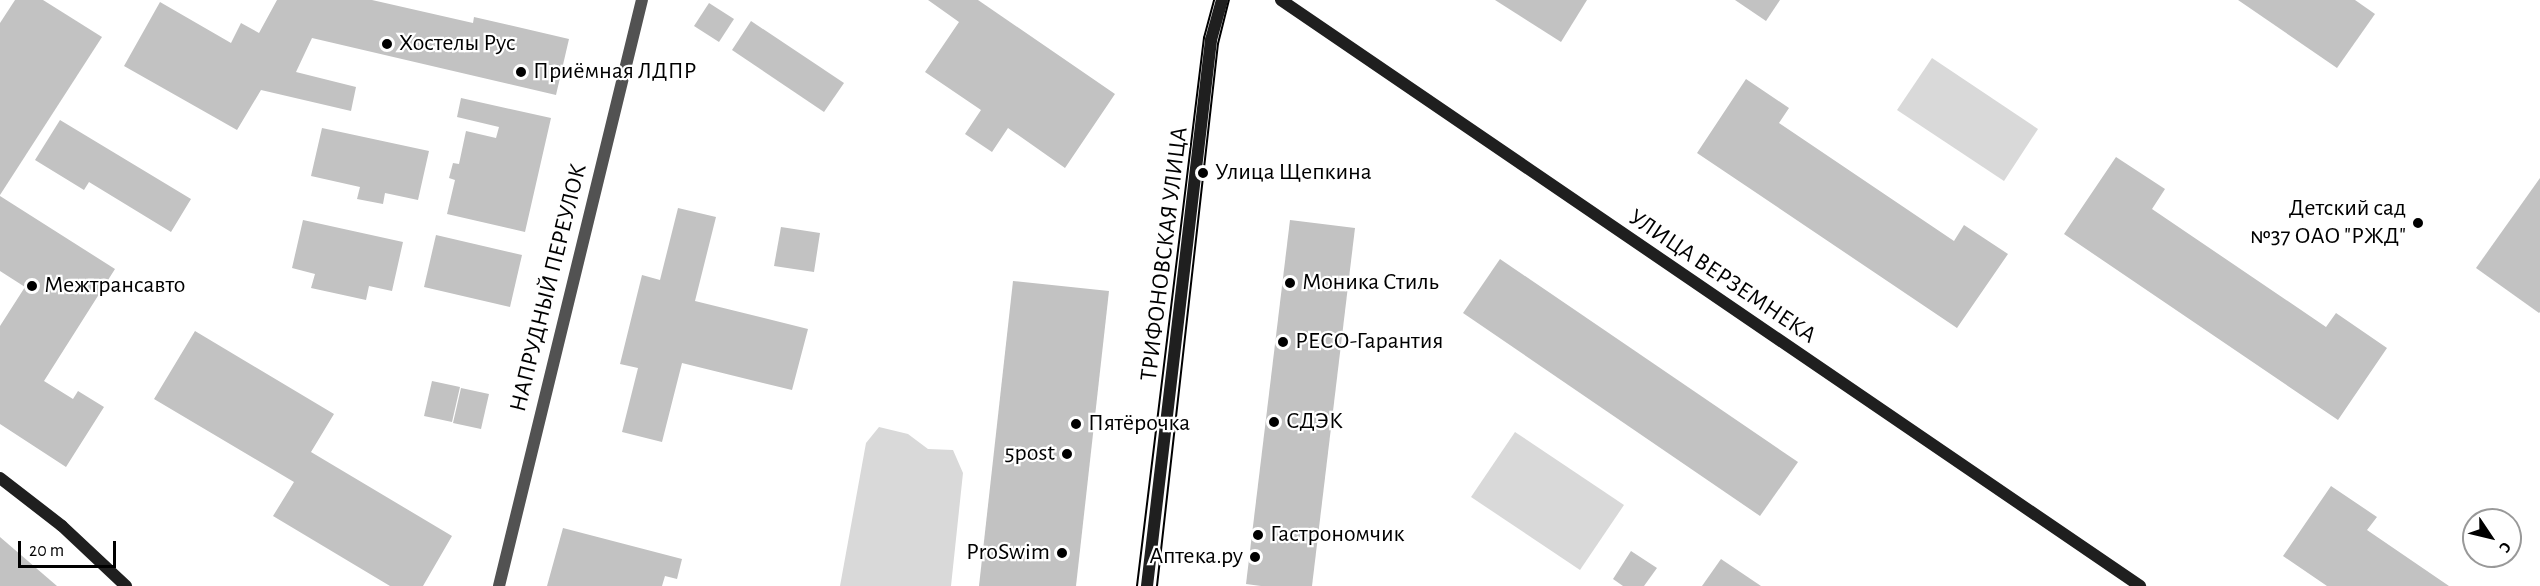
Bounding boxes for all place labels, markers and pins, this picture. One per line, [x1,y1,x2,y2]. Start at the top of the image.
place label: Хостелы Рус [399,30,516,58]
marker: Хостелы Рус [380,37,394,51]
place label: Приёмная ЛДПР [533,58,696,86]
marker: Приёмная ЛДПР [514,65,528,79]
place label: Улица Щепкина [1215,159,1372,187]
marker: Улица Щепкина [1196,166,1210,180]
place label: Детский сад №37 ОАО "РЖД" [2250,195,2406,251]
marker: Детский сад №37 ОАО "РЖД" [2411,216,2425,230]
place label: Моника Стиль [1302,269,1439,297]
place label: Межтрансавто [44,272,185,300]
marker: Моника Стиль [1283,276,1297,290]
marker: Межтрансавто [25,279,39,293]
place label: РЕСО-Гарантия [1295,328,1443,356]
marker: РЕСО-Гарантия [1276,335,1290,349]
place label: СДЭК [1286,408,1343,436]
place label: Пятёрочка [1088,410,1190,438]
marker: СДЭК [1267,415,1281,429]
marker: Пятёрочка [1069,417,1083,431]
place label: 5post [1004,440,1055,468]
marker: 5post [1060,447,1074,461]
place label: Гастрономчик [1270,521,1404,549]
marker: Гастрономчик [1251,528,1265,542]
place label: ProSwim [966,539,1050,567]
place label: Аптека.ру [1149,543,1243,571]
marker: ProSwim [1055,546,1069,560]
marker: Аптека.ру [1248,550,1262,564]

